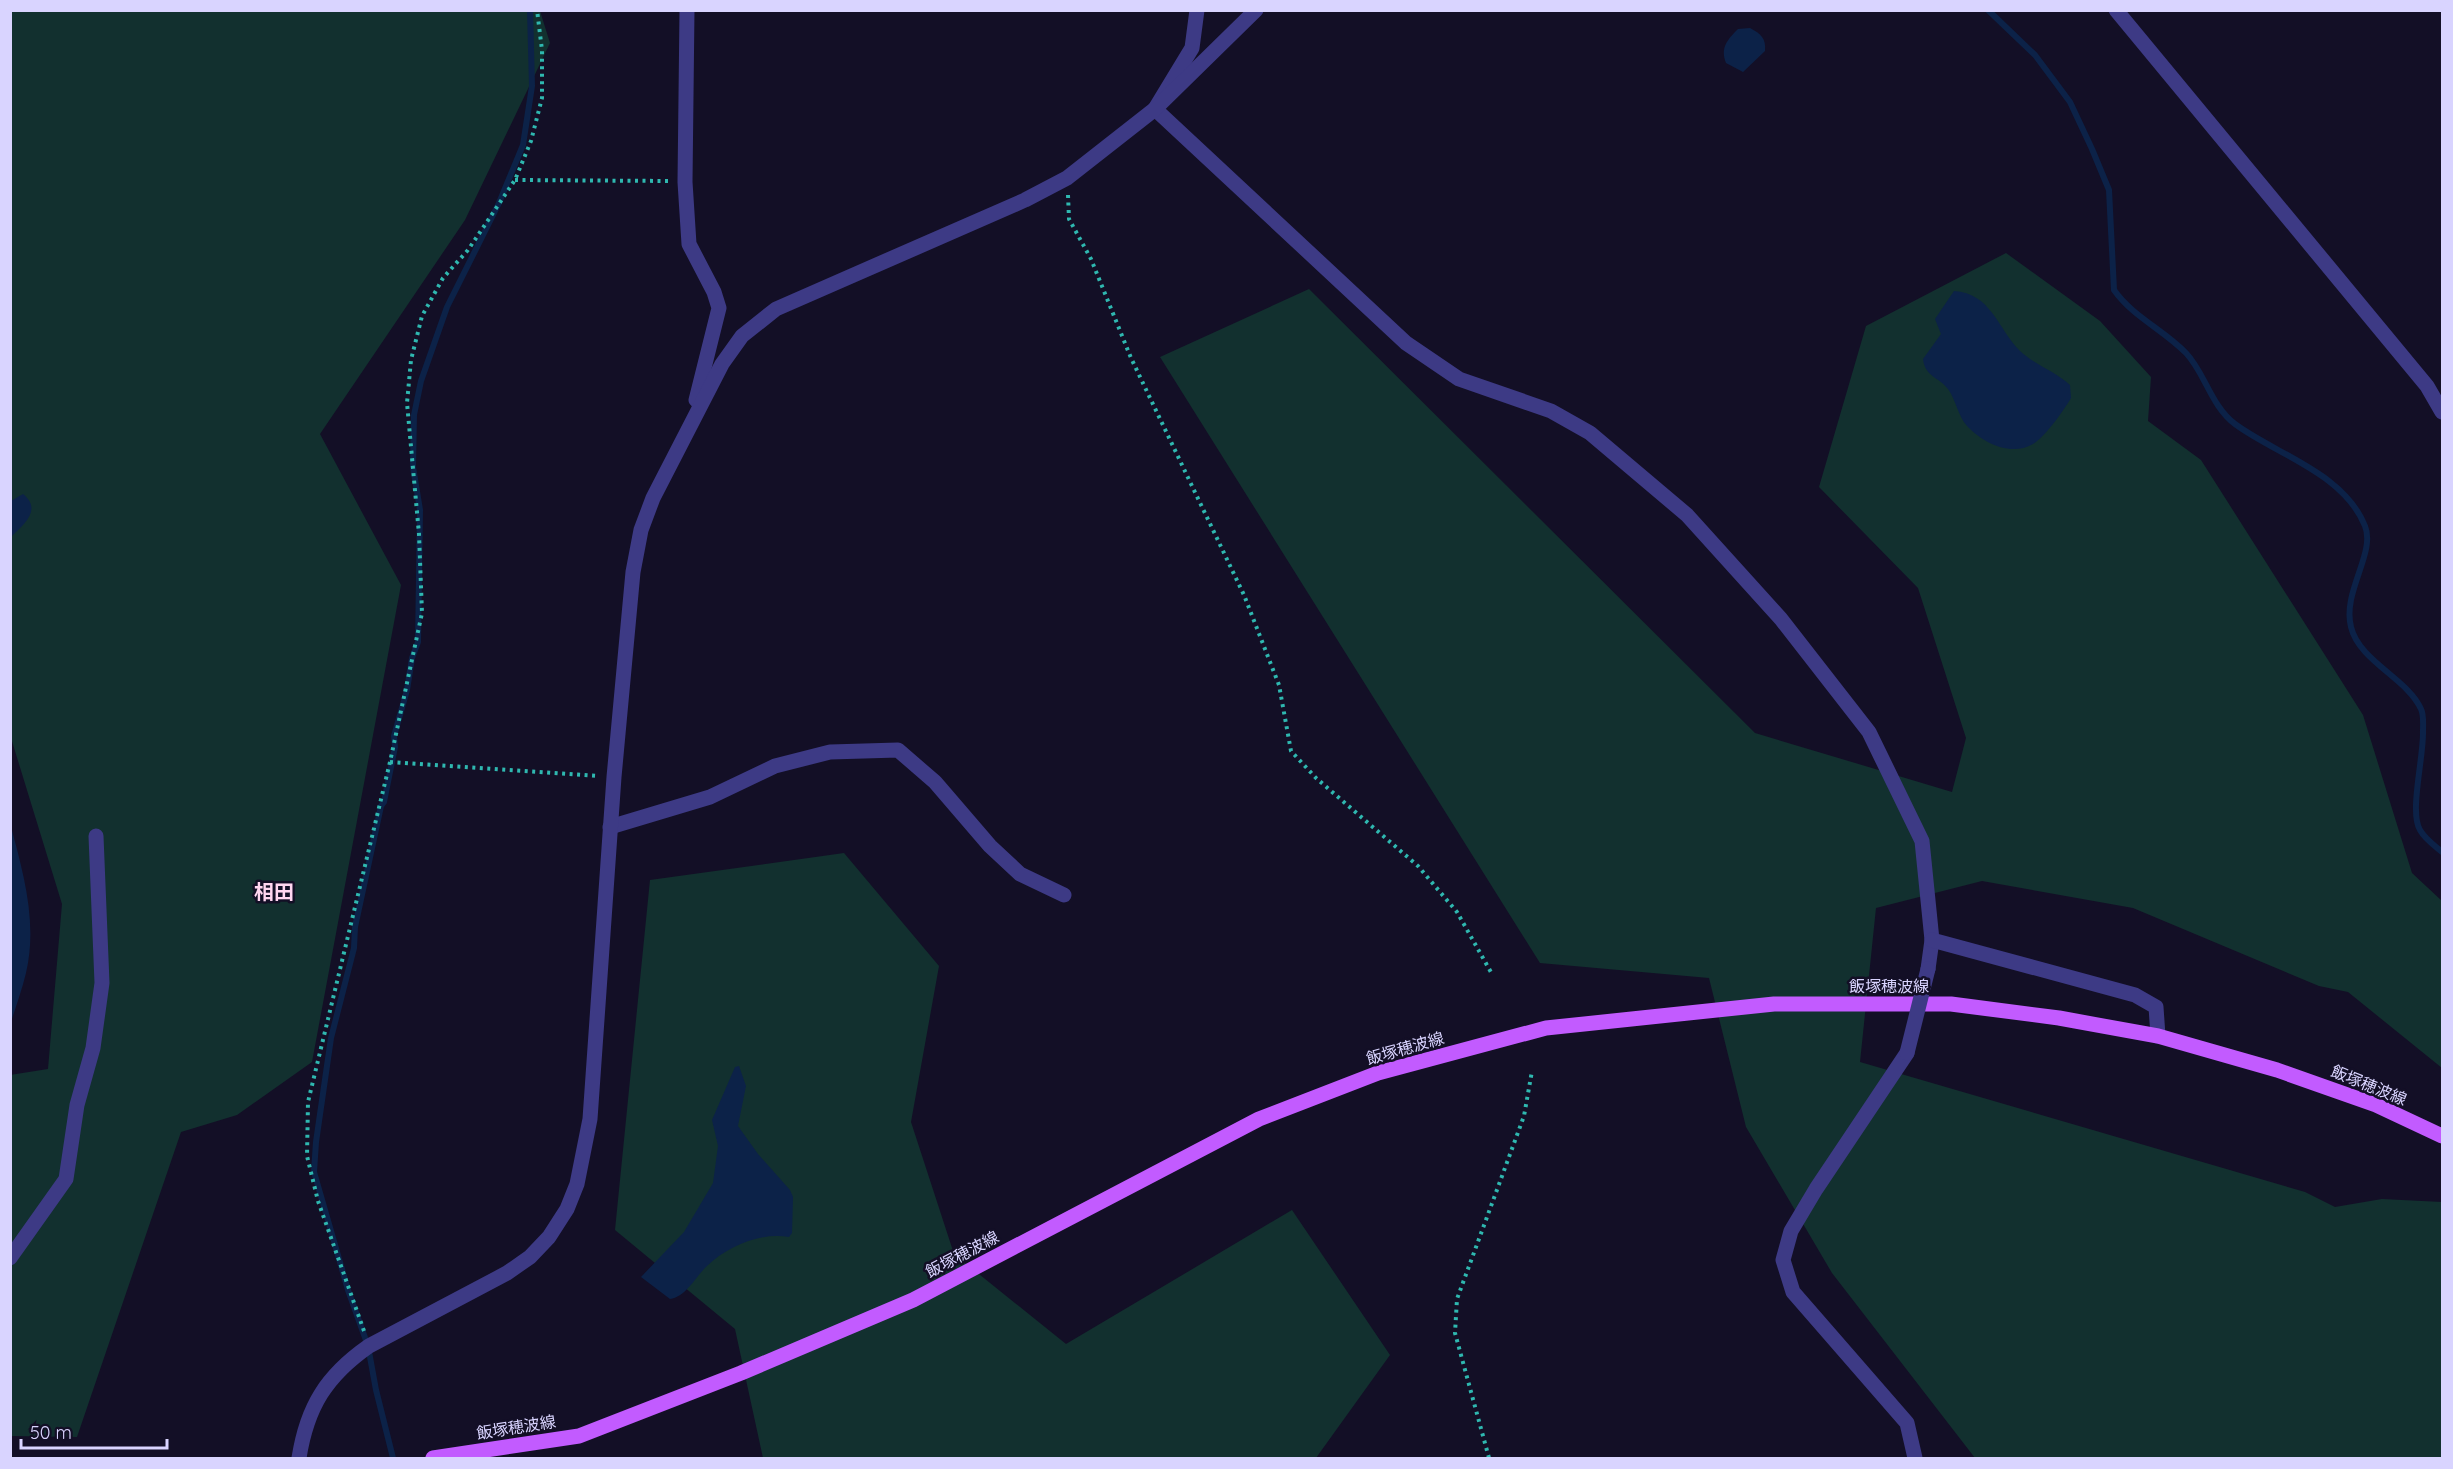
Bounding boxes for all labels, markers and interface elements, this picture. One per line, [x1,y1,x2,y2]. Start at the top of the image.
district label: 相田 [254,879,294,904]
street label: 飯塚穂波線 [1849,976,1929,996]
street label: 飯塚穂波線 [1364,1027,1446,1069]
street label: 飯塚穂波線 [2328,1061,2410,1109]
street label: 飯塚穂波線 [922,1226,1002,1282]
street label: 飯塚穂波線 [475,1411,557,1443]
scale bar [21,1412,166,1450]
text: 50 m [30,1421,72,1444]

